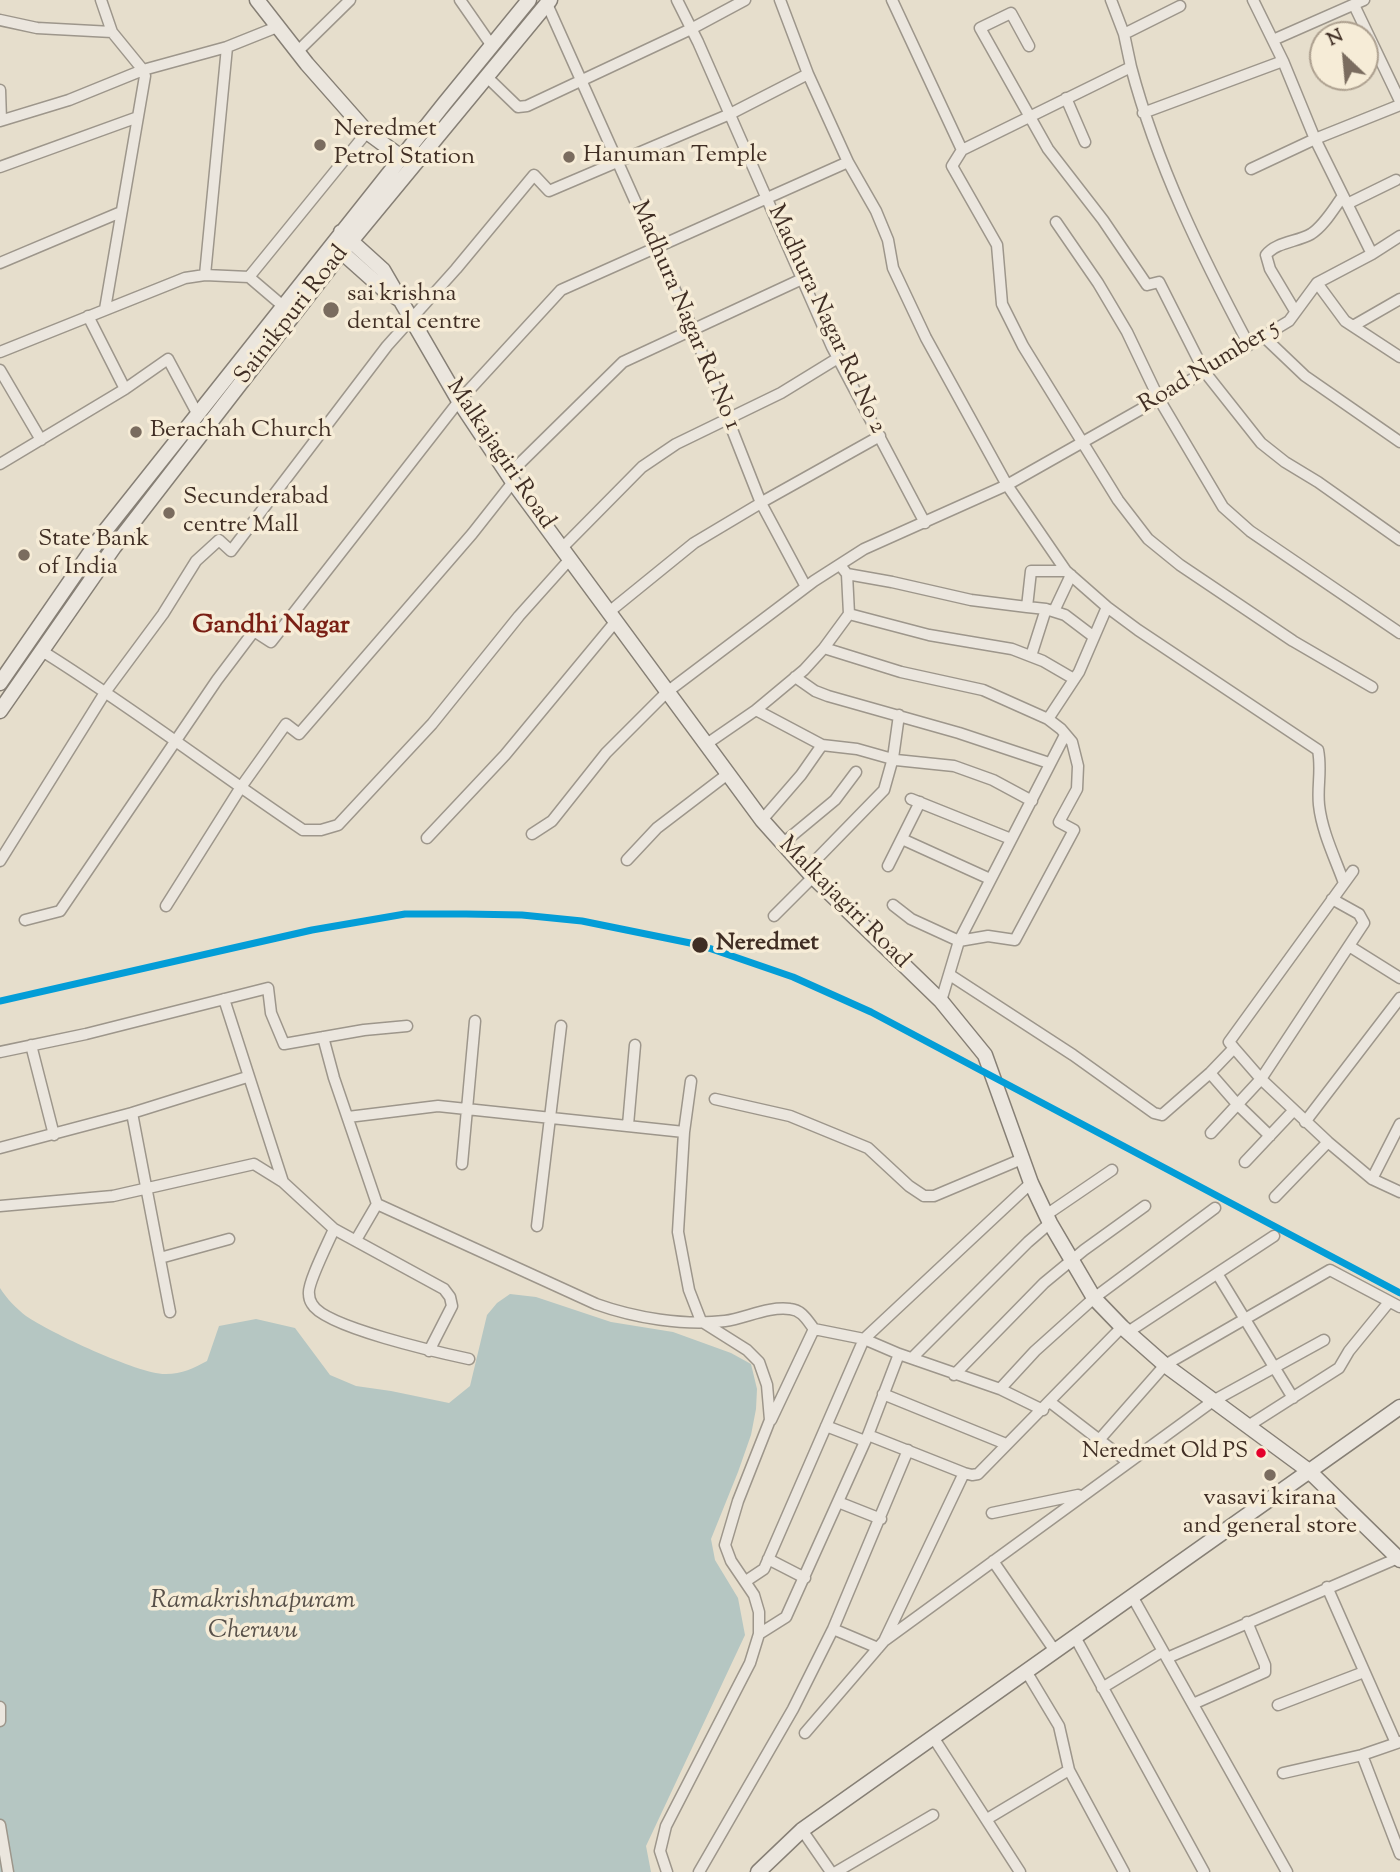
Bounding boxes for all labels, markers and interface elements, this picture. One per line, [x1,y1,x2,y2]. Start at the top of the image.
north arrow [1309,21,1379,91]
text: N [1323,23,1348,54]
place label: Neredmet Petrol Station [334,117,475,173]
marker: Neredmet Petrol Station [312,137,328,153]
place label: Hanuman Temple [583,143,767,171]
marker: Hanuman Temple [561,149,577,165]
street label: Madhura Nagar Rd No 1 [623,197,745,435]
street label: Madhura Nagar Rd No 2 [759,201,891,439]
street label: Sainikpuri Road [230,241,356,391]
place label: sai krishna dental centre [347,282,481,338]
marker: sai krishna dental centre [321,300,341,320]
street label: Road Number 5 [1135,315,1285,421]
street label: Malkajagiri Road [438,375,560,535]
place label: Berachah Church [150,418,332,446]
marker: Berachah Church [128,424,144,440]
place label: Secunderabad centre Mall [183,485,329,541]
marker: Secunderabad centre Mall [161,505,177,521]
place label: State Bank of India [38,527,149,583]
marker: State Bank of India [16,547,32,563]
district label: Gandhi Nagar [192,612,350,644]
street label: Malkajagiri Road [771,832,915,976]
place label: Neredmet [716,931,819,959]
marker: Neredmet [690,935,710,955]
place label: Neredmet Old PS [1082,1440,1248,1466]
marker: Neredmet Old PS [1254,1446,1268,1460]
marker: vasavi kirana and general store [1262,1467,1278,1483]
place label: vasavi kirana and general store [1183,1486,1357,1542]
water label: Ramakrishnapuram Cheruvu [150,1587,356,1648]

